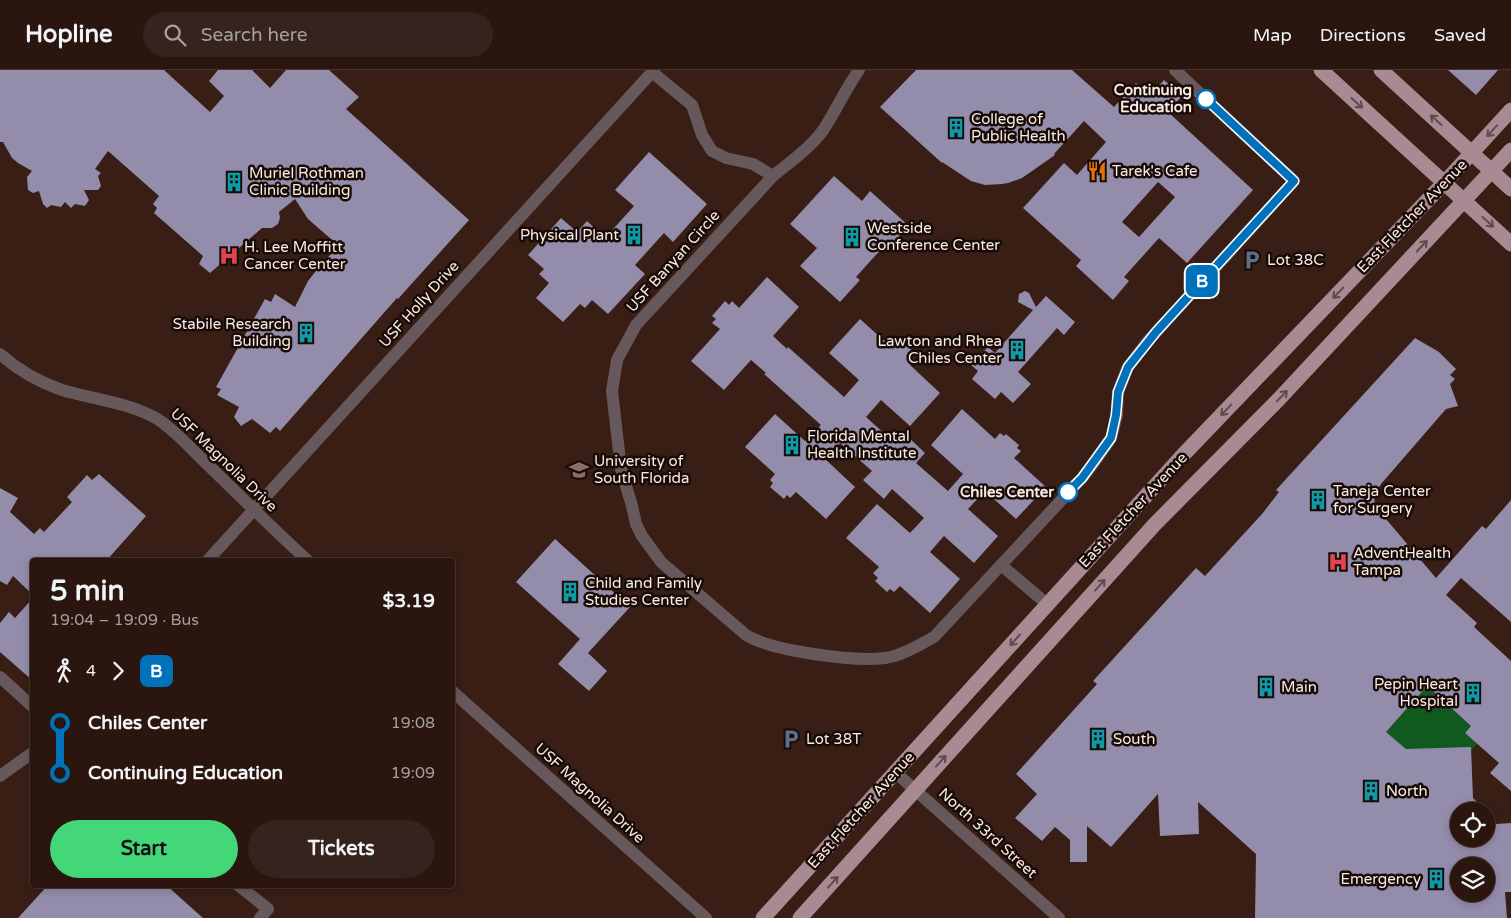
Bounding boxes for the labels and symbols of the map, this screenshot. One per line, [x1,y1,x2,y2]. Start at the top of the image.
place label: Continuing Education [1114,81,1192,116]
marker: Continuing Education [1196,89,1216,109]
one-way arrow [1350,97,1363,109]
place label: College of Public Health [971,110,1066,145]
one-way arrow [1429,114,1442,126]
building icon: College of Public Health [945,117,967,139]
one-way arrow [1486,125,1497,138]
street label: East Fletcher Avenue [1353,156,1471,276]
restaurant icon: Tarek's Cafe [1086,160,1108,182]
place label: Tarek's Cafe [1112,162,1197,180]
place label: Muriel Rothman Clinic Building [249,164,364,199]
building icon: Muriel Rothman Clinic Building [223,171,245,193]
street label: USF Banyan Circle [623,206,723,316]
one-way arrow [1482,216,1494,228]
place label: Westside Conference Center [867,219,1000,254]
building icon: Physical Plant [623,224,645,246]
place label: Physical Plant [520,226,619,244]
building icon: Westside Conference Center [841,226,863,248]
place label: H. Lee Moffitt Cancer Center [244,238,346,273]
one-way arrow [1416,240,1428,253]
hospital icon: H. Lee Moffitt Cancer Center [218,245,240,267]
parking icon: Lot 38C [1241,249,1263,271]
place label: Lot 38C [1267,251,1324,269]
street label: USF Holly Drive [375,257,463,351]
line badge: B [1186,265,1218,297]
one-way arrow [1332,287,1344,299]
place label: Stabile Research Building [173,315,291,350]
building icon: Stabile Research Building [295,322,317,344]
place label: Lawton and Rhea Chiles Center [877,332,1002,367]
building icon: Lawton and Rhea Chiles Center [1006,339,1028,361]
one-way arrow [1275,390,1287,402]
one-way arrow [1220,404,1232,417]
street label: USF Magnolia Drive [167,405,281,515]
place label: Florida Mental Health Institute [807,427,916,462]
building icon: Florida Mental Health Institute [781,434,803,456]
street label: East Fletcher Avenue [1075,449,1191,571]
place label: University of South Florida [594,452,690,487]
school or university icon: University of South Florida [568,459,590,481]
marker: Chiles Center [1058,482,1078,502]
place label: Taneja Center for Surgery [1333,482,1431,517]
place label: Chiles Center [960,483,1054,501]
building icon: Taneja Center for Surgery [1307,489,1329,511]
place label: AdventHealth Tampa [1353,544,1451,579]
hospital icon: AdventHealth Tampa [1327,551,1349,573]
place label: Child and Family Studies Center [585,574,702,609]
one-way arrow [1094,579,1106,592]
building icon: Child and Family Studies Center [559,581,581,603]
one-way arrow [1009,633,1021,646]
place label: Pepin Heart Hospital [1374,675,1458,710]
building icon: Main [1255,676,1277,698]
place label: Main [1281,678,1317,696]
building icon: Pepin Heart Hospital [1462,682,1484,704]
parking icon: Lot 38T [780,728,802,750]
building icon: South [1087,728,1109,750]
place label: Lot 38T [806,730,861,748]
place label: South [1113,730,1155,748]
street label: USF Magnolia Drive [532,739,648,847]
street label: East Fletcher Avenue [804,748,918,872]
one-way arrow [935,755,947,768]
building icon: North [1360,780,1382,802]
place label: North [1386,782,1428,800]
street label: North 33rd Street [935,784,1041,882]
building icon: Emergency [1425,868,1447,890]
place label: Emergency [1341,870,1421,888]
one-way arrow [827,875,838,888]

